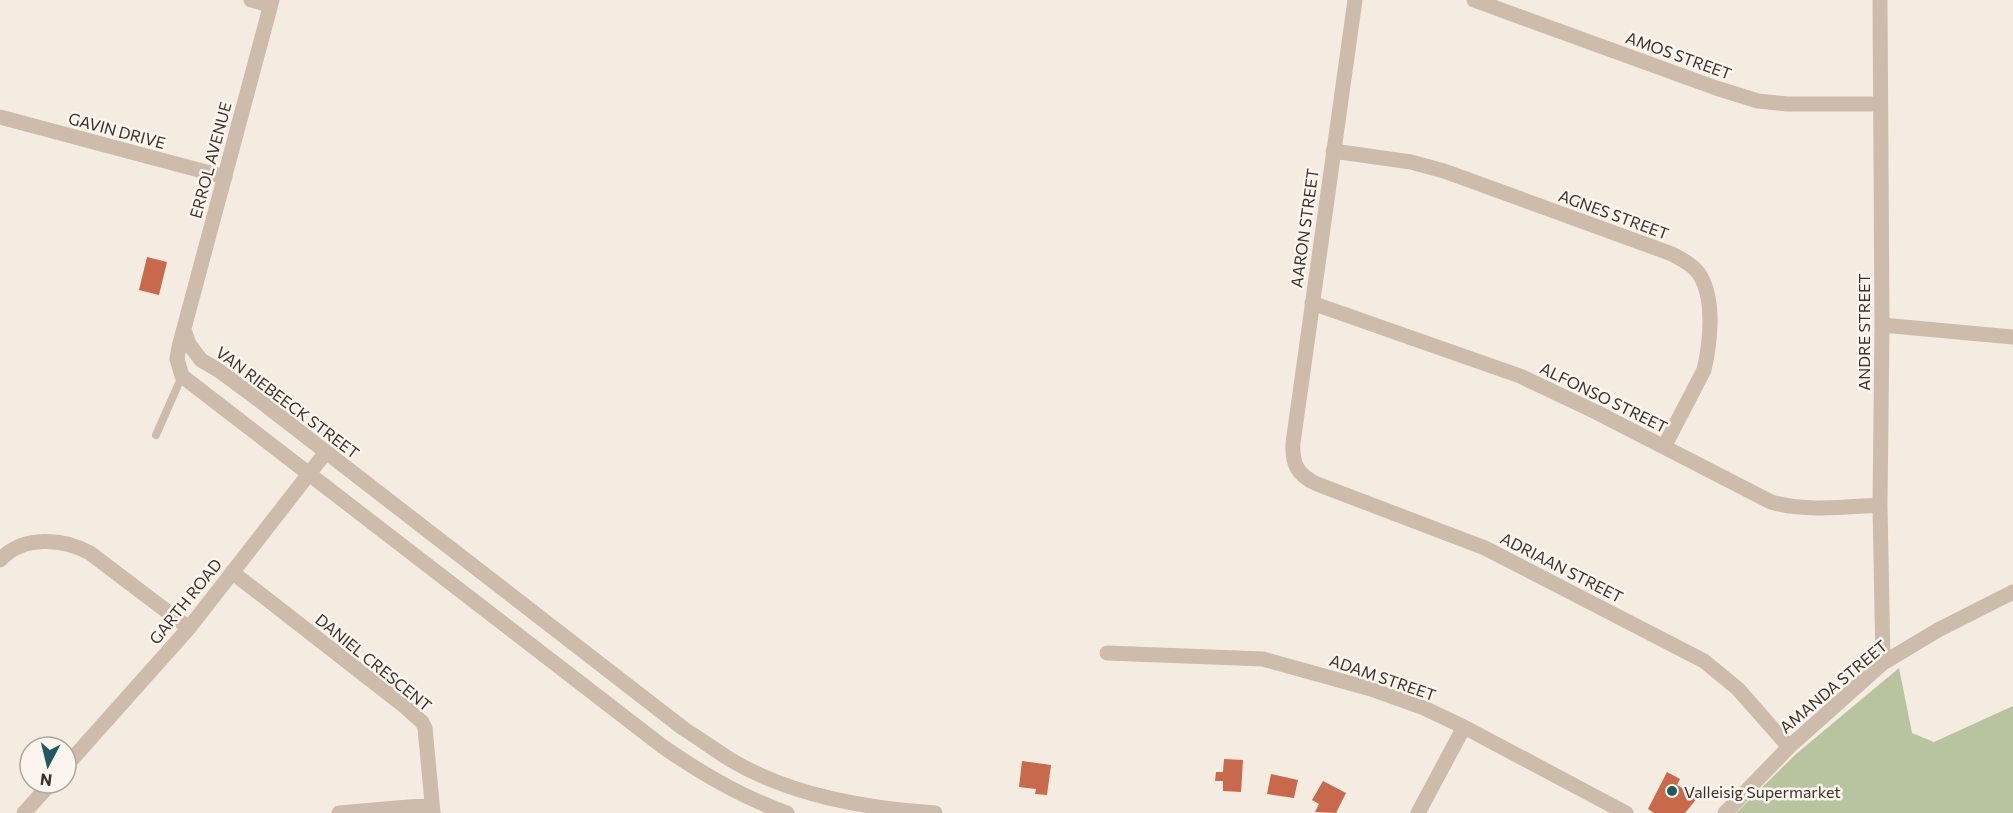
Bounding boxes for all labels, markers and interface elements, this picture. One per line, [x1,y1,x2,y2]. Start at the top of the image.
street label: AMOS STREET [1624,27,1734,83]
street label: ERROL AVENUE [185,100,235,220]
street label: GAVIN DRIVE [66,108,168,152]
street label: AARON STREET [1286,167,1322,289]
street label: AGNES STREET [1556,185,1672,243]
street label: ANDRE STREET [1854,273,1873,391]
street label: VAN RIEBEECK STREET [213,342,363,462]
street label: ALFONSO STREET [1537,358,1671,436]
street label: ADRIAAN STREET [1498,528,1626,606]
street label: GARTH ROAD [145,554,225,648]
street label: DANIEL CRESCENT [312,609,436,715]
street label: AMANDA STREET [1775,636,1891,736]
street label: ADAM STREET [1327,650,1439,704]
north arrow [18,735,78,795]
text: N [39,770,53,791]
place label: Valleisig Supermarket [1684,782,1841,801]
marker: Valleisig Supermarket [1665,784,1679,798]

